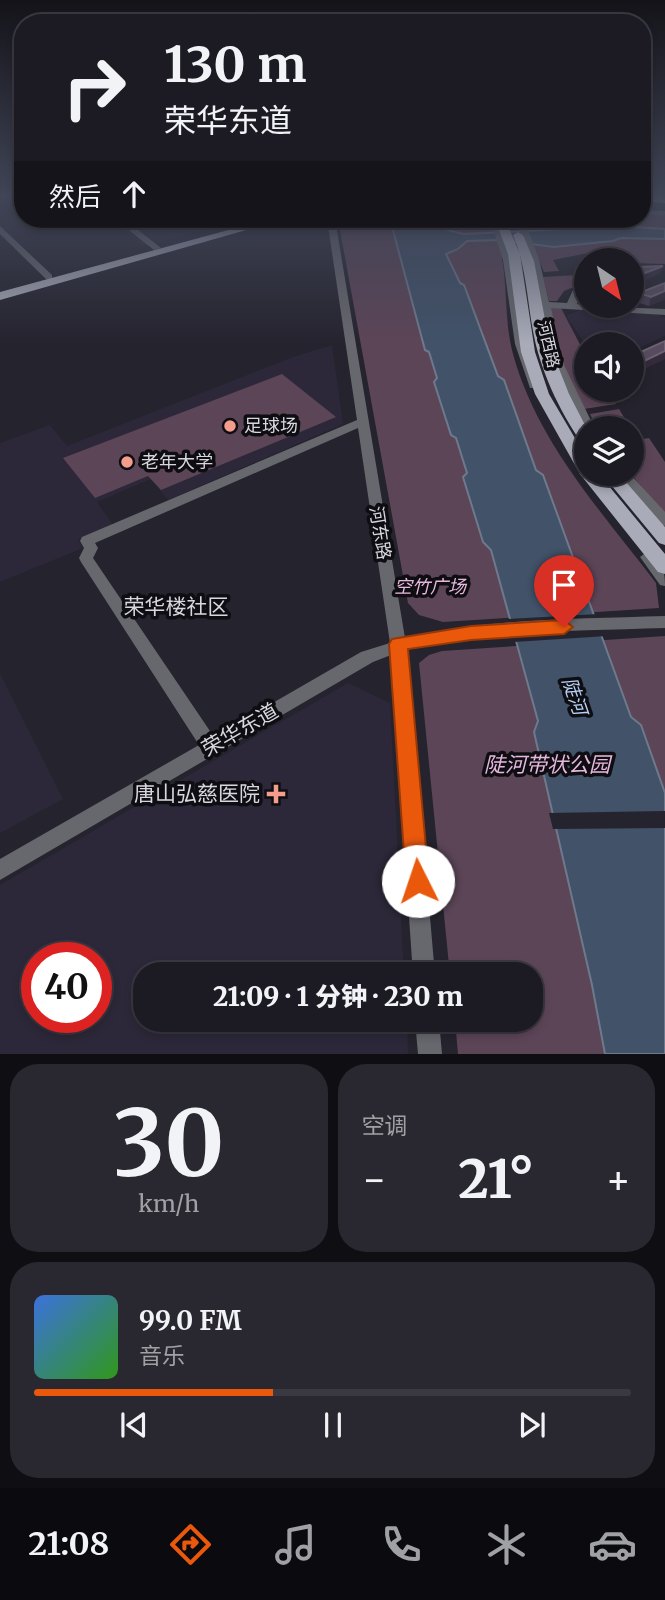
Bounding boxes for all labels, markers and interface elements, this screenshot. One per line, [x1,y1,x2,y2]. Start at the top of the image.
text: 130 m [164,34,307,95]
icon: right [49,42,140,133]
text: 荣华东道 [164,101,292,141]
icon: ahead [115,175,153,213]
text: 然后 [49,180,101,213]
north arrow [574,248,644,318]
map controls [574,248,644,486]
street label: 河西路 [534,318,564,370]
button: sound [574,332,644,402]
place label: 足球场 [244,414,298,437]
button: layers [574,416,644,486]
marker: 足球场 [222,418,238,434]
place label: 老年大学 [141,450,213,473]
marker: 老年大学 [119,454,135,470]
street label: 河东路 [365,504,396,561]
pin [534,555,594,627]
icon: arrive [545,566,583,604]
park label: 空竹广场 [394,575,468,598]
district label: 荣华楼社区 [124,593,229,620]
water label: 陡河 [557,674,594,722]
street label: 荣华东道 [197,697,283,762]
park label: 陡河带状公园 [484,751,613,778]
place label: 唐山弘慈医院 [134,780,260,807]
marker: 唐山弘慈医院 [266,784,286,804]
position arrow [381,844,455,918]
speed limit sign: 40 [21,942,112,1033]
text: 21:09 · 1 分钟 · 230 m [213,980,463,1013]
text: 30 [113,1086,224,1201]
text: 空调 [362,1111,408,1140]
text: 21° [458,1147,534,1212]
text: − [362,1156,387,1203]
text: + [606,1156,631,1203]
text: km/h [138,1189,199,1218]
text: 99.0 FM [139,1304,242,1337]
text: 音乐 [139,1341,185,1370]
icon: previous [115,1406,153,1444]
icon: pause [314,1406,352,1444]
icon: next [513,1406,551,1444]
icon: directions [166,1520,215,1569]
icon: music [271,1520,320,1569]
icon: phone [377,1520,426,1569]
icon: climate [482,1520,531,1569]
icon: car [588,1520,637,1569]
text: 21:08 [28,1524,109,1564]

